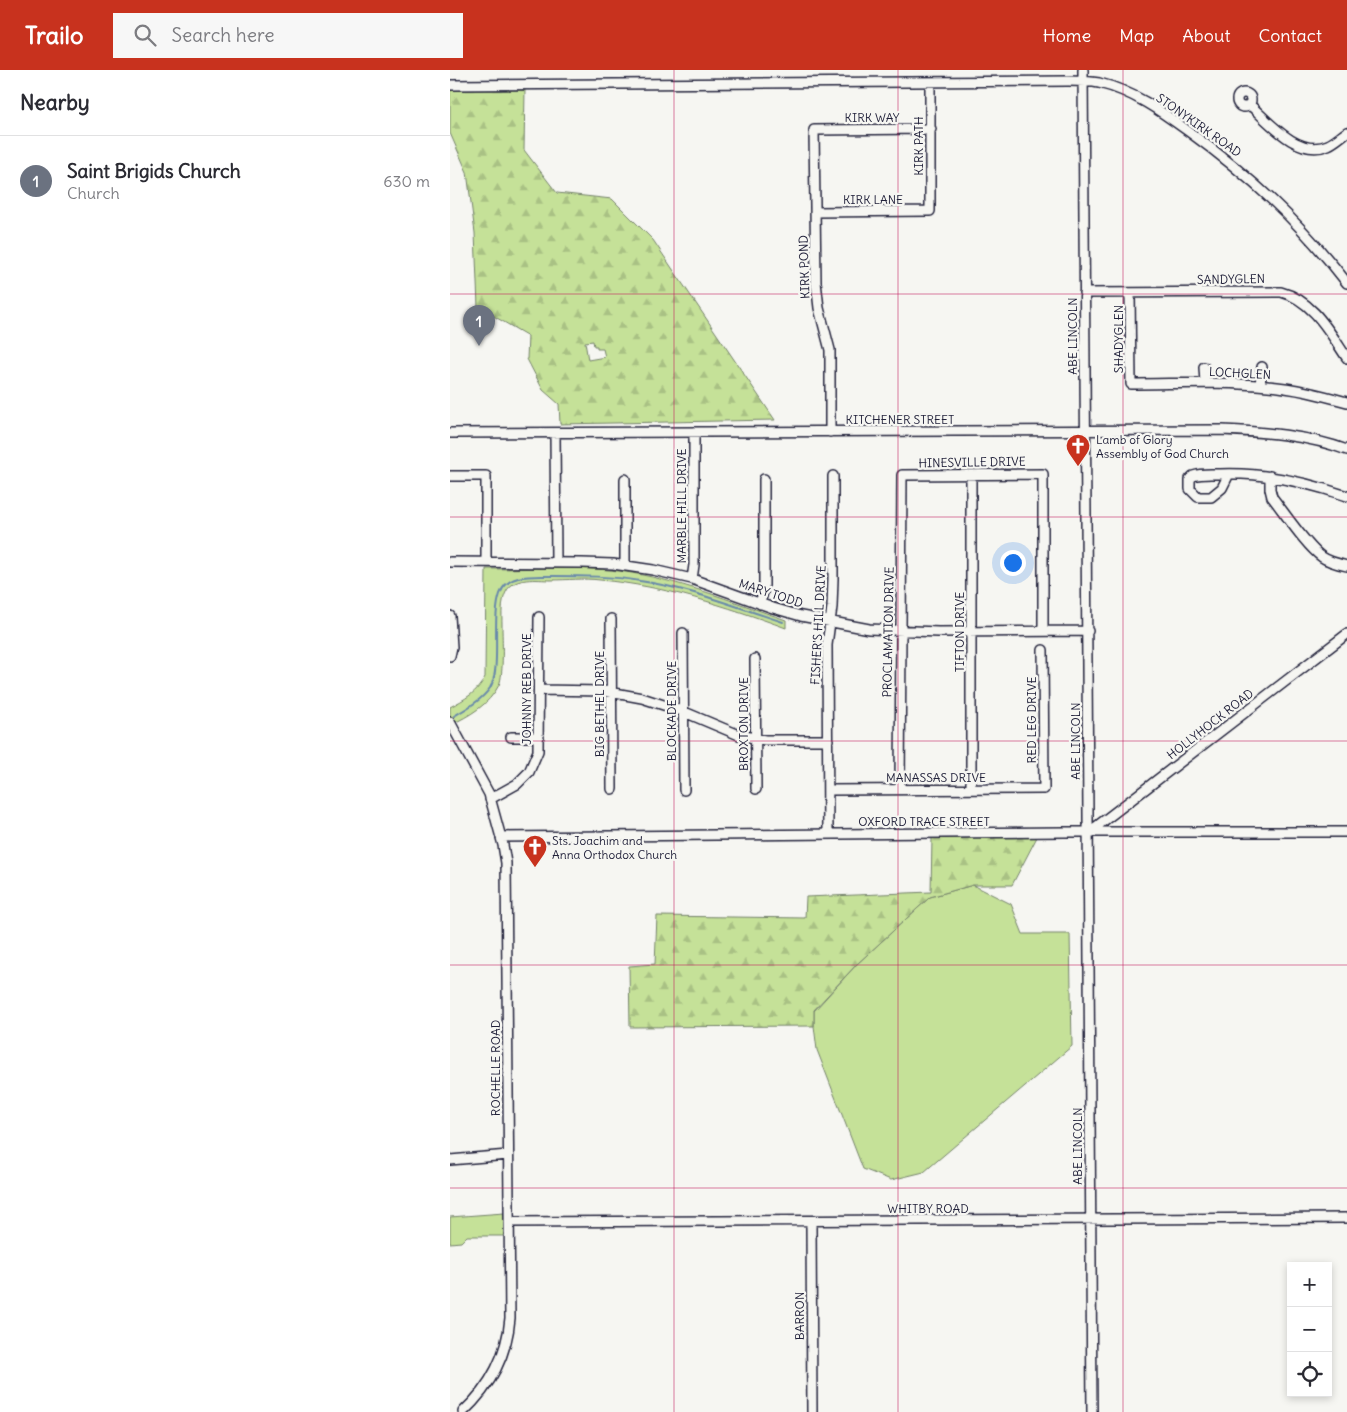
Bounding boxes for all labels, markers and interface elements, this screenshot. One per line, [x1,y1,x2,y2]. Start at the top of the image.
search box [113,13,463,58]
text: Trailo [25,20,83,50]
icon: search [131,21,159,49]
text: Search here [171,23,274,47]
text: Home [1043,24,1091,47]
text: Map [1119,24,1154,47]
text: About [1182,24,1230,47]
text: Contact [1258,24,1322,47]
text: Nearby [20,89,90,116]
street label: STONYKIRK ROAD [1154,90,1244,160]
street label: KIRK WAY [844,110,900,125]
street label: KIRK PATH [911,116,926,176]
text: Saint Brigids Church [67,159,241,183]
text: 1 [33,171,39,191]
text: 630 m [383,171,430,191]
text: Church [67,183,120,203]
street label: KIRK LANE [843,192,903,207]
street label: KIRK POND [795,235,813,299]
street label: SANDYGLEN [1197,271,1265,287]
street label: ABE LINCOLN [1065,297,1080,375]
pin: 1 [463,305,495,346]
street label: SHADYGLEN [1111,305,1126,373]
street label: LOCHGLEN [1209,364,1271,382]
street label: KITCHENER STREET [846,412,954,427]
place label: Lamb of Glory Assembly of God Church [1096,432,1229,461]
church icon: Lamb of Glory Assembly of God Church [1065,433,1091,467]
street label: MARBLE HILL DRIVE [674,448,689,564]
street label: HINESVILLE DRIVE [918,454,1026,470]
your location [1000,550,1026,576]
street label: FISHER'S HILL DRIVE [807,565,829,685]
street label: PROCLAMATION DRIVE [879,566,897,698]
street label: MARY TODD [737,576,805,610]
street label: TIFTON DRIVE [952,592,967,672]
street label: JOHNNY REB DRIVE [519,633,534,745]
street label: BIG BETHEL DRIVE [592,651,607,757]
street label: BLOCKADE DRIVE [664,661,679,761]
street label: BROXTON DRIVE [736,677,751,771]
street label: RED LEG DRIVE [1024,677,1039,763]
street label: HOLLYHOCK ROAD [1164,686,1256,762]
street label: ABE LINCOLN [1068,702,1083,780]
street label: MANASSAS DRIVE [886,770,986,785]
street label: OXFORD TRACE STREET [858,814,990,829]
place label: Sts. Joachim and Anna Orthodox Church [552,833,677,862]
church icon: Sts. Joachim and Anna Orthodox Church [522,834,548,868]
street label: ROCHELLE ROAD [488,1020,503,1116]
street label: ABE LINCOLN [1070,1107,1085,1185]
street label: WHITBY ROAD [887,1201,969,1216]
map controls [1287,1262,1332,1397]
button: + [1287,1262,1332,1307]
street label: BARRON [792,1292,807,1340]
button: − [1287,1307,1332,1352]
button: locate [1287,1352,1332,1397]

